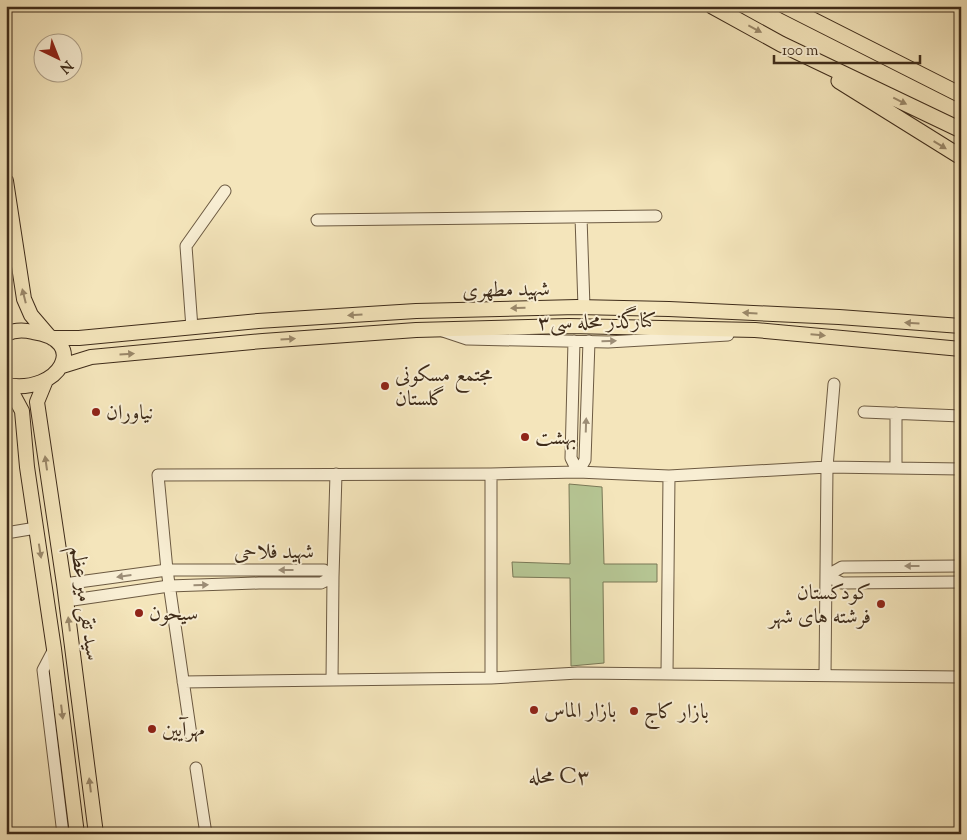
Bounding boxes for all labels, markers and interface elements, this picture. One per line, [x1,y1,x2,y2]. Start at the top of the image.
one-way arrow [748,25,761,34]
north arrow [32,32,82,82]
scale bar [774,32,921,64]
text: 100 m [782,41,819,62]
text: N [55,55,76,77]
one-way arrow [893,97,908,105]
one-way arrow [934,140,947,149]
street label: شهید مطهری [462,275,550,307]
one-way arrow [20,288,28,304]
one-way arrow [509,305,525,313]
street label: کنارگذر محله سی۳ [537,305,657,339]
one-way arrow [742,309,758,317]
one-way arrow [347,311,363,319]
one-way arrow [904,318,920,326]
one-way arrow [810,332,826,340]
one-way arrow [281,335,297,343]
one-way arrow [601,337,617,345]
one-way arrow [119,350,135,358]
place label: مجتمع مسکونی گلستان [395,361,493,415]
marker: مجتمع مسکونی گلستان [379,380,391,392]
place label: نیاوران [106,399,153,429]
marker: نیاوران [90,406,102,418]
one-way arrow [583,417,591,433]
place label: بهشت [535,424,577,454]
marker: بهشت [519,431,531,443]
one-way arrow [42,455,50,471]
street label: شهید فلاحی [234,538,314,568]
one-way arrow [36,544,44,560]
street label: سید تقی میر عظم [58,544,107,663]
one-way arrow [904,562,920,570]
one-way arrow [278,566,294,574]
one-way arrow [116,572,132,580]
place label: کودکستان فرشته های شهر [767,579,871,633]
one-way arrow [193,581,209,589]
marker: کودکستان فرشته های شهر [875,598,887,610]
place label: سیحون [149,600,198,630]
marker: سیحون [133,607,145,619]
one-way arrow [65,616,73,632]
place label: بازار الماس [544,697,616,727]
place label: بازار کاج [644,698,709,730]
marker: بازار الماس [528,704,540,716]
one-way arrow [58,705,66,721]
marker: بازار کاج [628,705,640,717]
place label: مهرآیین [162,716,205,746]
marker: مهرآیین [146,723,158,735]
district label: محله C۳ [528,762,590,794]
one-way arrow [86,777,94,793]

